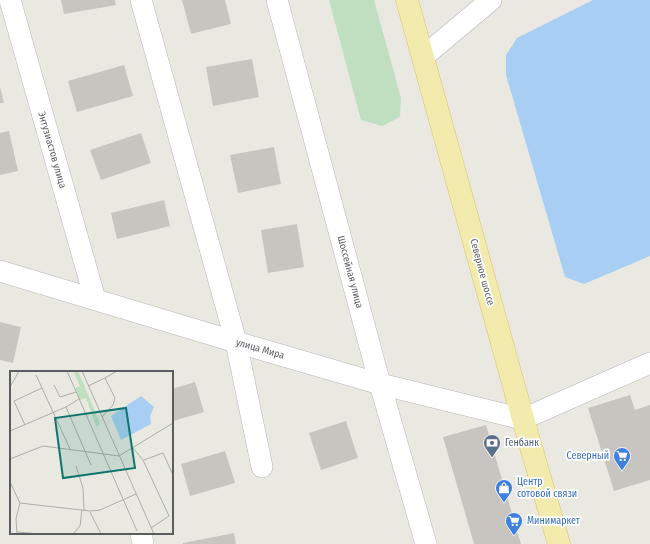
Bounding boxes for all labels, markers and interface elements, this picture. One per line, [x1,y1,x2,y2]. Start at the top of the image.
street label: Энтузиастов улица [35,110,69,190]
street label: Шоссейная улица [335,234,365,310]
street label: Северное шоссе [467,237,497,307]
street label: улица Мира [234,336,286,362]
inset map [10,371,173,534]
bank icon: Генбанк [482,433,502,458]
place label: Генбанк [505,437,539,449]
supermarket icon: Северный [612,446,632,471]
place label: Северный [567,450,609,462]
place label: Центр сотовой связи [517,476,577,500]
shop icon: Центр сотовой связи [494,478,514,503]
supermarket icon: Минимаркет [504,511,524,536]
place label: Минимаркет [527,515,581,527]

